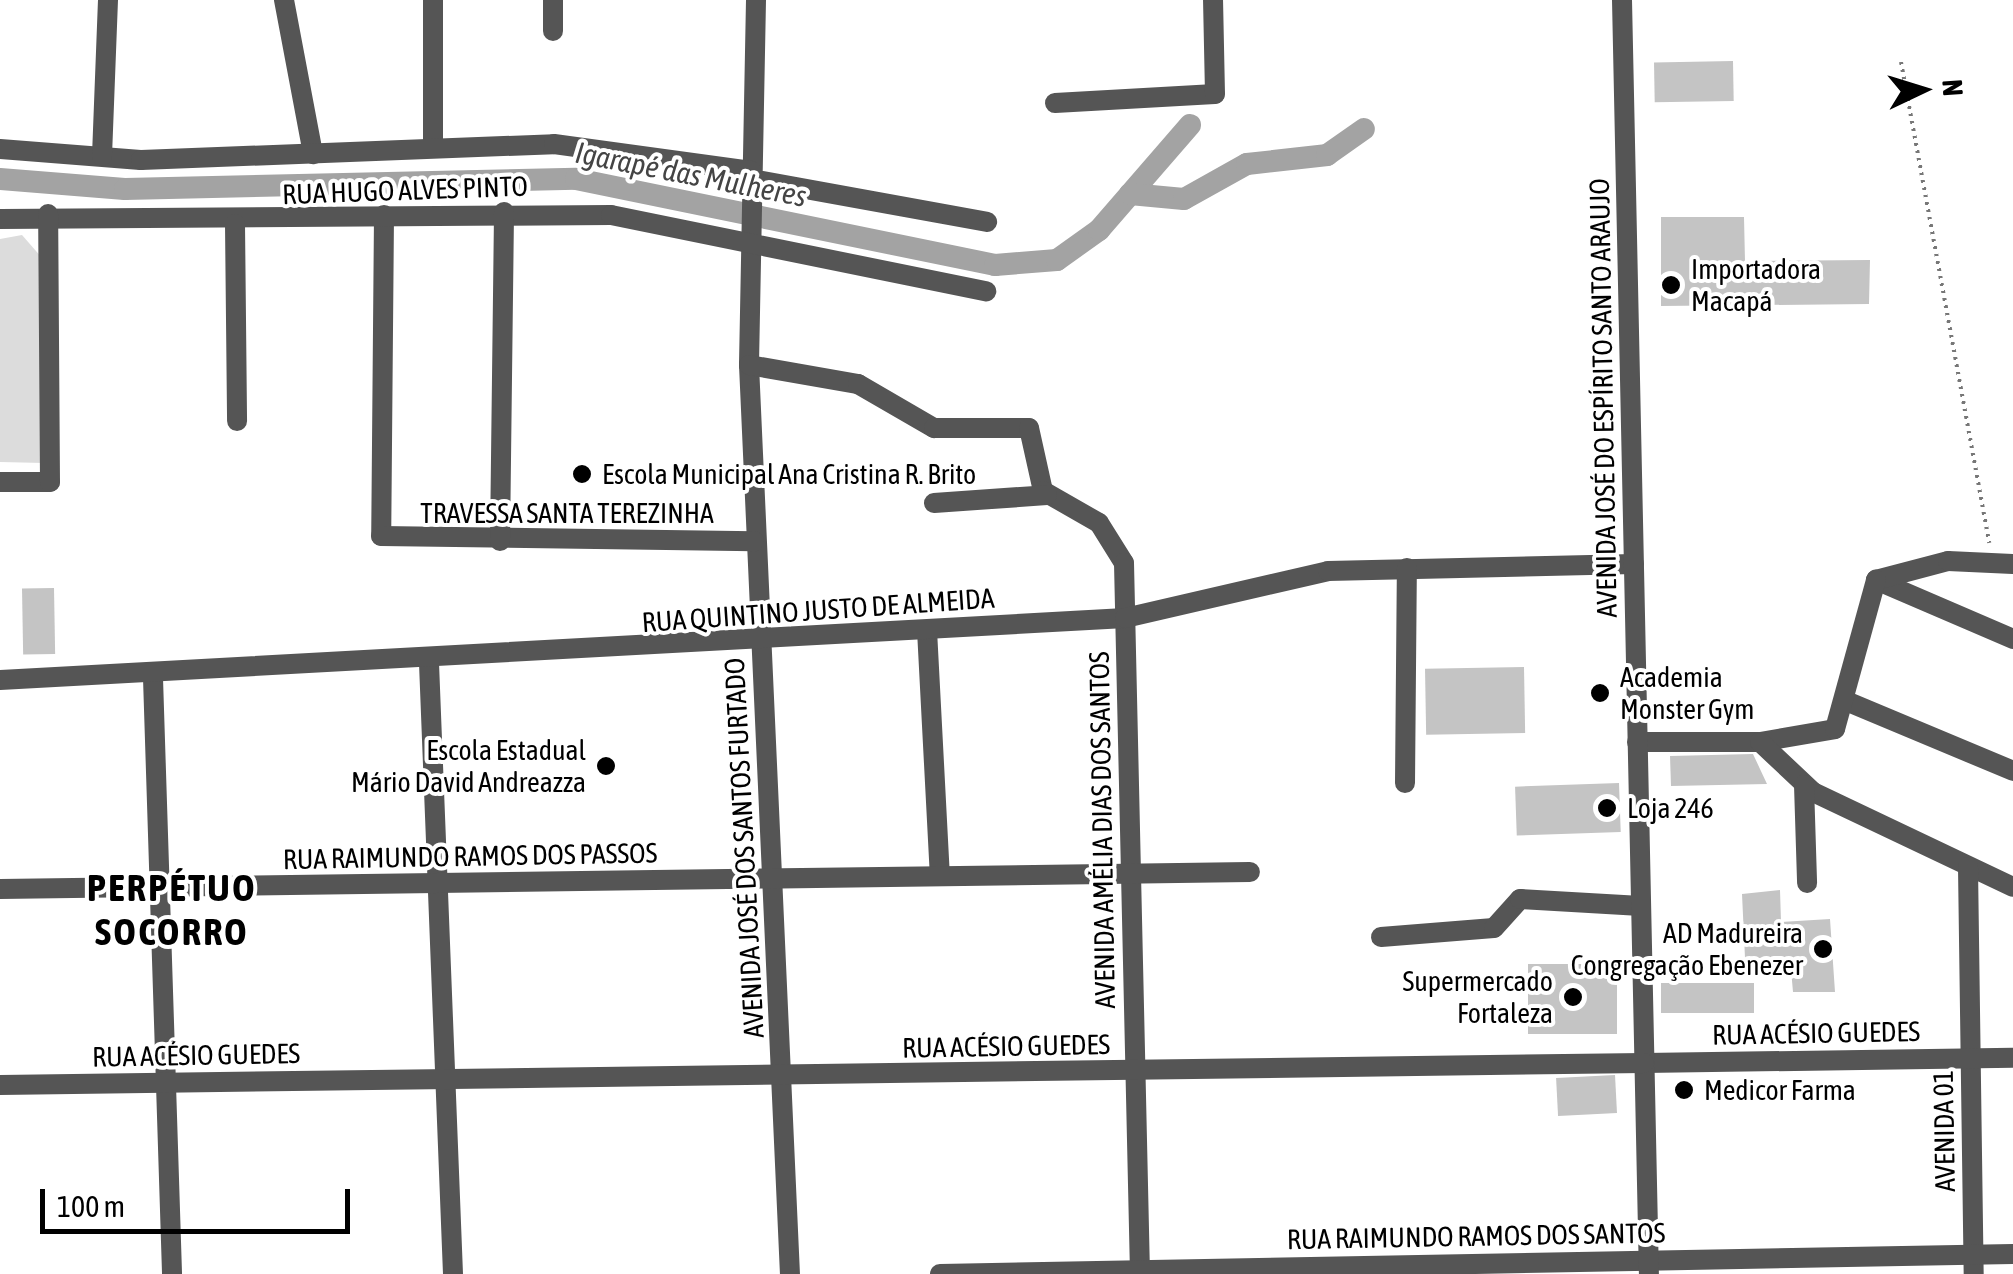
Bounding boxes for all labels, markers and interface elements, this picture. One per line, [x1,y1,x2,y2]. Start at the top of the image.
north arrow [1873,40,1973,140]
text: N [1936,79,1969,97]
water label: Igarapé das Mulheres [572,134,810,214]
street label: RUA HUGO ALVES PINTO [282,169,528,211]
street label: AVENIDA JOSÉ DO ESPÍRITO SANTO ARAUJO [1582,178,1624,618]
place label: Importadora Macapá [1691,252,1821,318]
marker: Importadora Macapá [1660,274,1682,296]
place label: Escola Municipal Ana Cristina R. Brito [602,457,976,491]
marker: Escola Municipal Ana Cristina R. Brito [571,463,593,485]
street label: TRAVESSA SANTA TEREZINHA [420,496,714,530]
street label: RUA QUINTINO JUSTO DE ALMEIDA [641,581,995,639]
street label: AVENIDA AMÉLIA DIAS DOS SANTOS [1082,651,1122,1009]
street label: AVENIDA JOSÉ DOS SANTOS FURTADO [717,657,771,1039]
place label: Academia Monster Gym [1620,660,1755,726]
marker: Academia Monster Gym [1589,682,1611,704]
place label: Escola Estadual Mário David Andreazza [351,733,586,799]
marker: Escola Estadual Mário David Andreazza [595,755,617,777]
place label: Loja 246 [1627,791,1714,825]
marker: Loja 246 [1596,797,1618,819]
street label: RUA RAIMUNDO RAMOS DOS PASSOS [282,836,658,876]
district label: PERPÉTUO SOCORRO [87,865,257,954]
place label: AD Madureira Congregação Ebenezer [1571,916,1803,982]
marker: AD Madureira Congregação Ebenezer [1812,938,1834,960]
place label: Supermercado Fortaleza [1403,964,1553,1030]
marker: Supermercado Fortaleza [1562,986,1584,1008]
street label: RUA ACÉSIO GUEDES [1712,1014,1920,1052]
street label: RUA ACÉSIO GUEDES [902,1027,1110,1065]
street label: RUA ACÉSIO GUEDES [92,1036,300,1074]
street label: AVENIDA 01 [1926,1070,1962,1192]
place label: Medicor Farma [1704,1073,1856,1107]
marker: Medicor Farma [1673,1079,1695,1101]
scale bar [45,1169,355,1231]
text: 100 m [57,1189,125,1223]
street label: RUA RAIMUNDO RAMOS DOS SANTOS [1286,1216,1666,1256]

